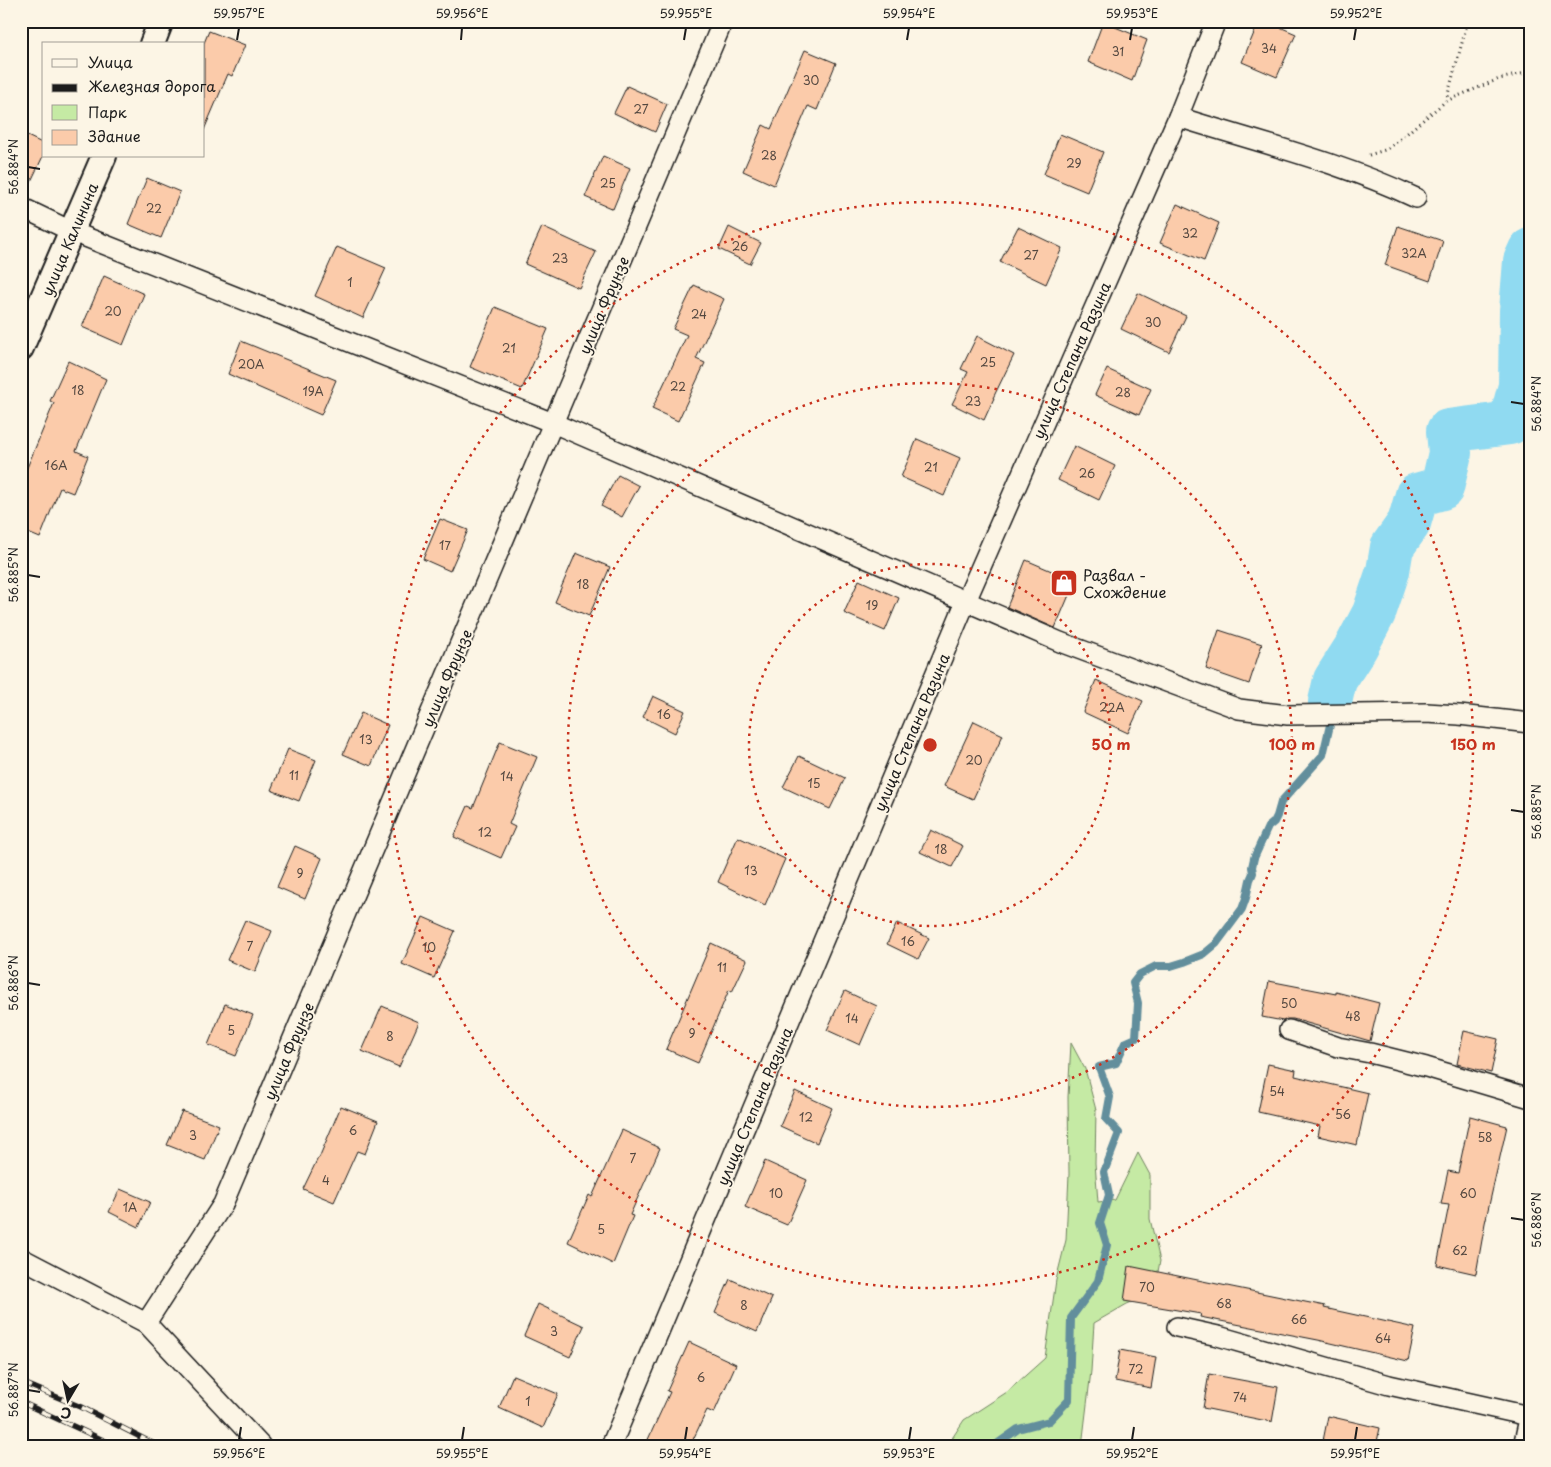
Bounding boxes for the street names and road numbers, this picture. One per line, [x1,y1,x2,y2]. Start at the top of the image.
street label: улица Калинина [35,178,103,299]
street label: улица Фрунзе [572,253,634,357]
street label: улица Степана Разина [1026,277,1116,442]
street label: улица Фрунзе [415,626,477,730]
street label: улица Степана Разина [867,649,955,815]
street label: улица Фрунзе [257,999,319,1103]
street label: улица Степана Разина [710,1023,798,1189]

